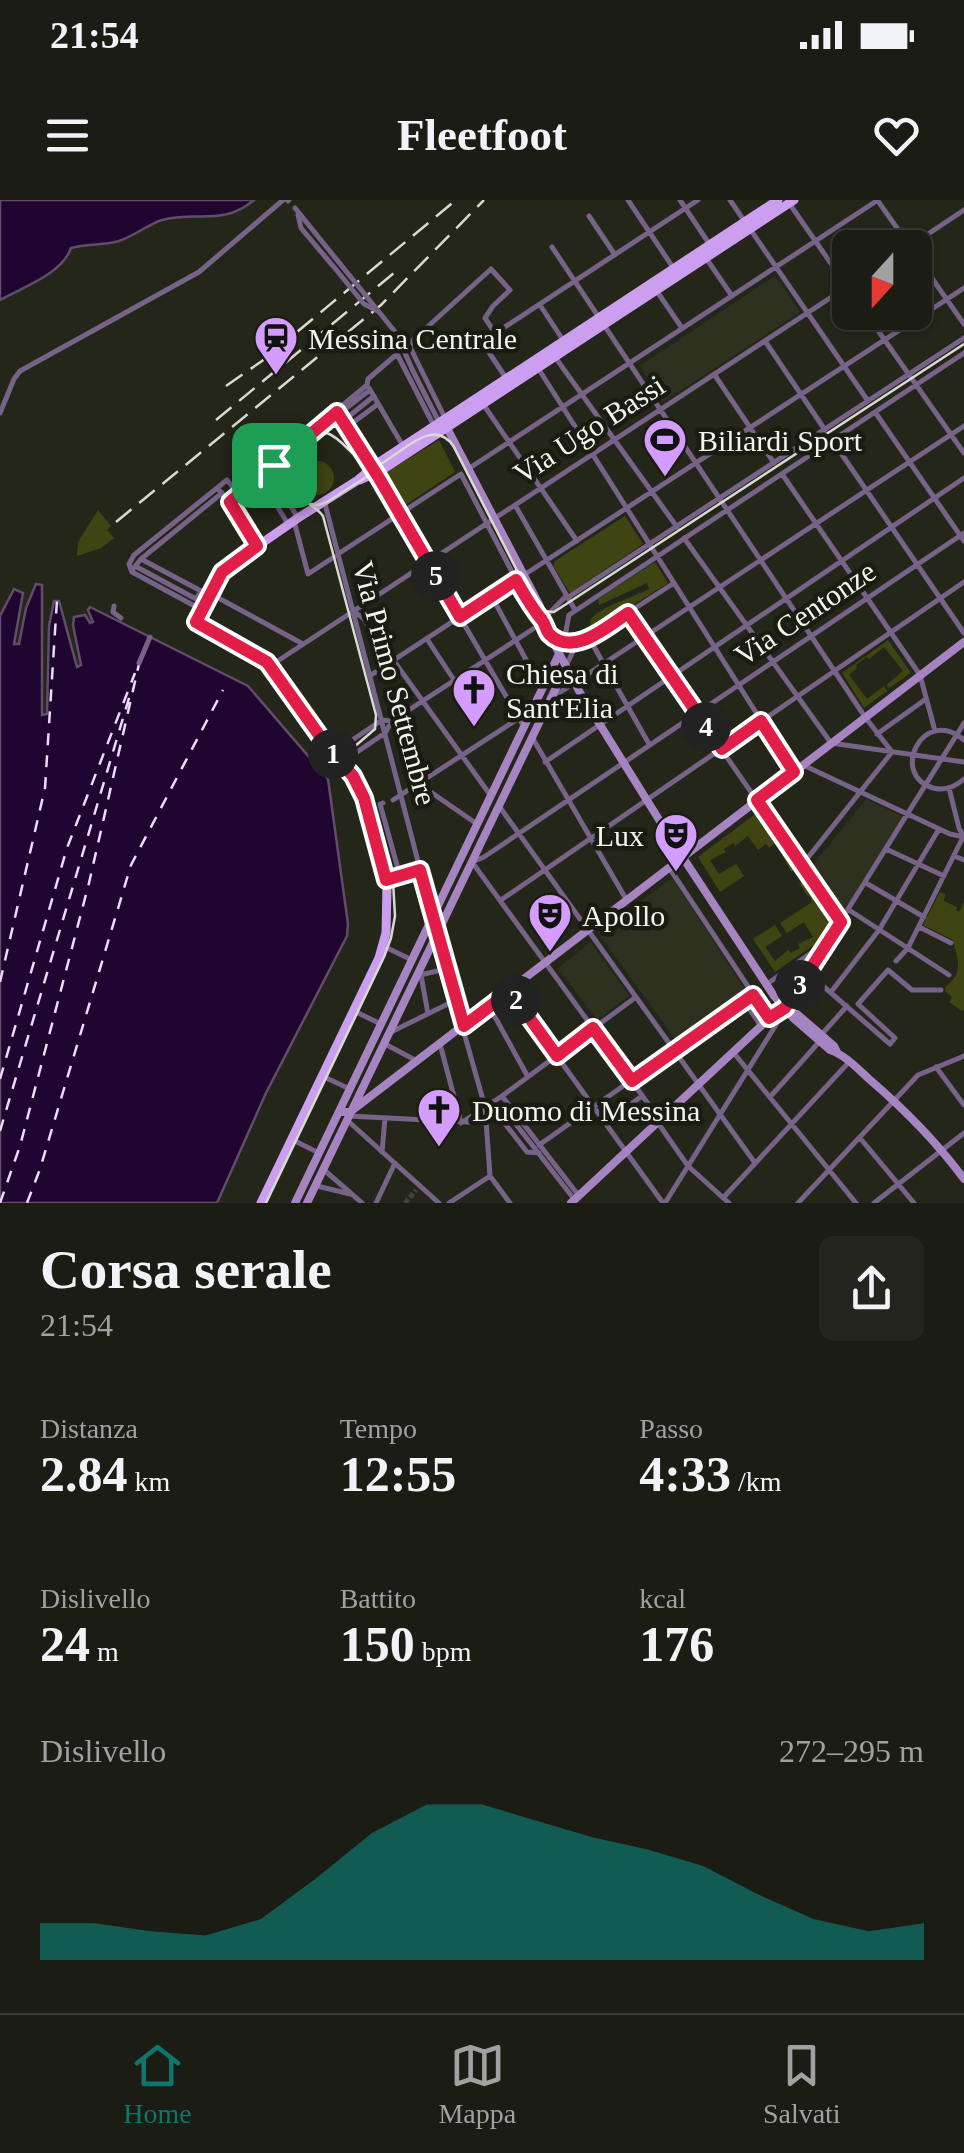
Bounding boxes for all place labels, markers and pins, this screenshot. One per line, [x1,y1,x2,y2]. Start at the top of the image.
station icon: Messina Centrale [253,315,299,376]
place label: Messina Centrale [308,322,517,355]
sports icon: Biliardi Sport [642,417,688,478]
pin [232,423,317,508]
place label: Biliardi Sport [698,424,863,457]
pin: 5 [411,551,461,601]
place label: Chiesa di Sant'Elia [506,657,619,724]
church icon: Chiesa di Sant'Elia [451,667,497,728]
pin: 4 [681,702,731,752]
pin: 1 [308,729,358,779]
theatre icon: Lux [653,812,699,873]
place label: Lux [596,819,644,852]
theatre icon: Apollo [527,892,573,953]
place label: Apollo [582,899,665,932]
pin: 3 [775,960,825,1010]
pin: 2 [491,975,541,1025]
church icon: Duomo di Messina [416,1087,462,1148]
place label: Duomo di Messina [472,1094,700,1127]

